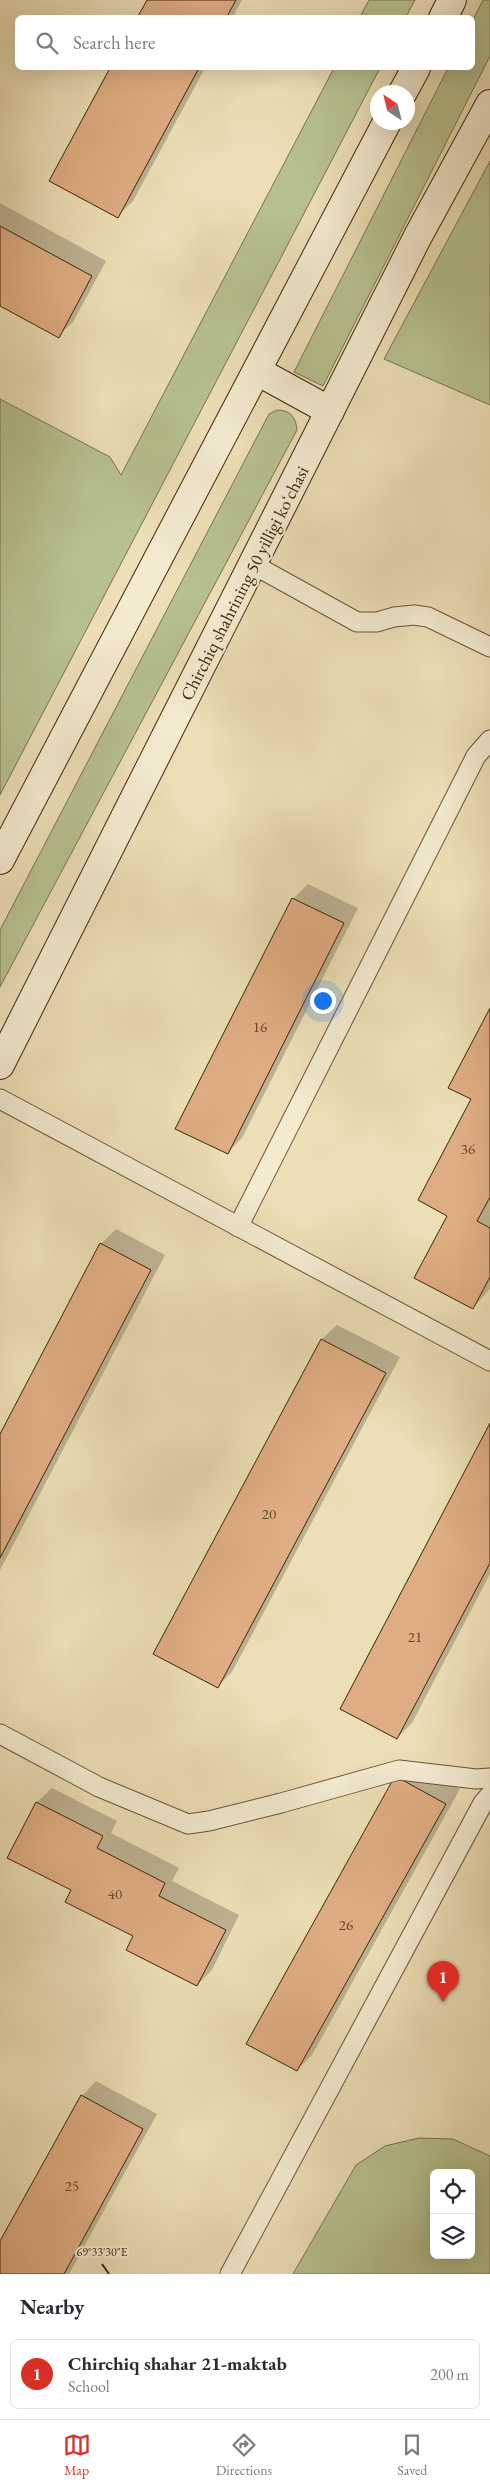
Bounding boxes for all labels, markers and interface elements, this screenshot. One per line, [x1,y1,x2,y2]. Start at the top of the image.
search box [15,15,475,70]
icon: search [33,29,61,57]
text: Search here [73,30,155,55]
north arrow [370,85,415,130]
street label: Chirchiq shahrining 50 yilligi koʻchasi [175,461,314,704]
your location [310,988,336,1014]
house number: 16 [253,1017,267,1036]
house number: 36 [461,1139,475,1158]
house number: 20 [262,1504,276,1523]
house number: 21 [408,1627,422,1646]
house number: 40 [108,1884,122,1903]
house number: 26 [339,1915,353,1934]
pin: 1 [427,1961,459,2002]
map controls [430,2169,475,2259]
button: locate [430,2169,475,2214]
house number: 25 [65,2176,79,2195]
button: layers [430,2214,475,2259]
text: 69°33'30"E [76,2244,128,2260]
text: Nearby [20,2293,84,2320]
text: Chirchiq shahar 21-maktab [68,2351,287,2376]
text: 1 [33,2364,41,2385]
text: 200 m [430,2364,469,2385]
text: School [68,2376,110,2397]
tab: Map [63,2431,91,2479]
tab: Directions [216,2431,272,2479]
tab: Saved [397,2431,427,2479]

